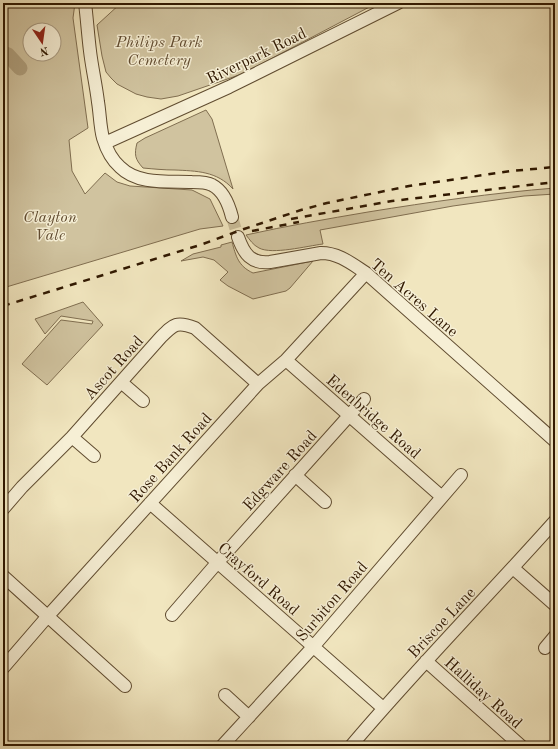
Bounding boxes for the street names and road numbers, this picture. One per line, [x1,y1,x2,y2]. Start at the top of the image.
street label: Riverpark Road [205,26,309,88]
street label: Ten Acres Lane [367,256,460,341]
street label: Ascot Road [82,333,147,403]
street label: Edenbridge Road [323,372,423,463]
street label: Rose Bank Road [127,411,216,506]
street label: Edgware Road [240,428,321,515]
street label: Crayford Road [214,540,301,619]
street label: Surbiton Road [294,559,371,645]
street label: Briscoe Lane [406,585,479,662]
street label: Halliday Road [441,655,524,732]

